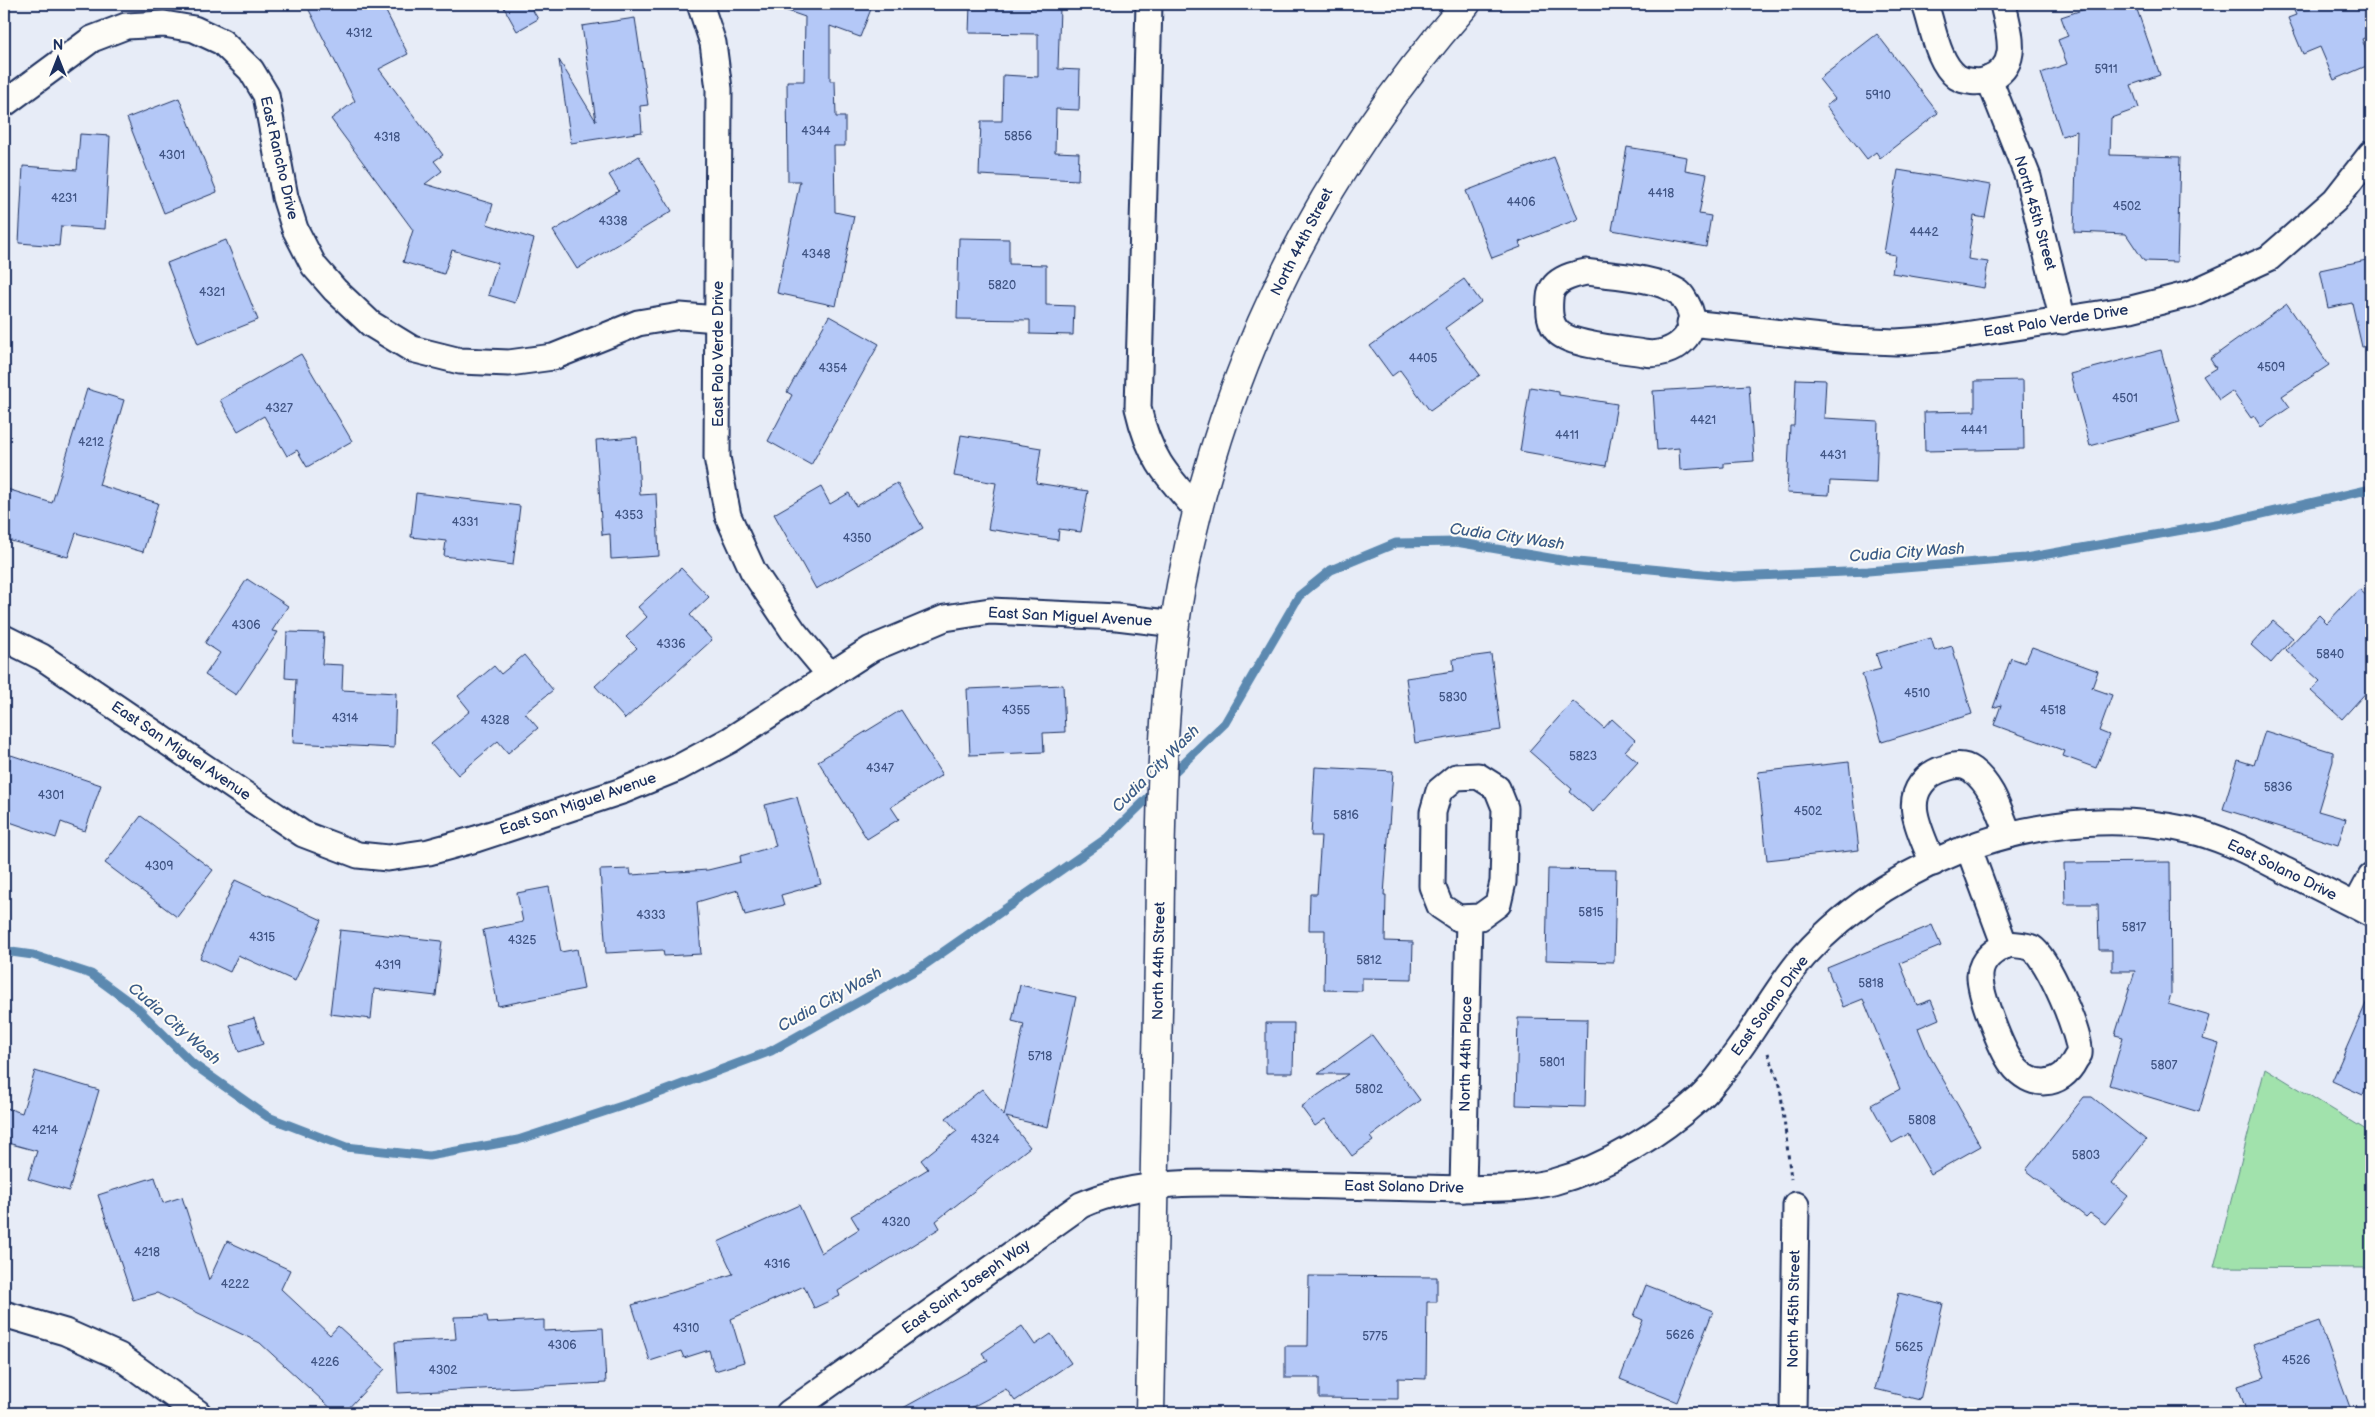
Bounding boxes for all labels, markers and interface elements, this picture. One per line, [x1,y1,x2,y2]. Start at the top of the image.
house number: 4312 [346,26,372,41]
north arrow [32,32,82,82]
text: N [53,37,63,54]
house number: 5911 [2094,62,2118,77]
house number: 5910 [1865,88,1891,103]
street label: East Rancho Drive [256,94,302,222]
house number: 4344 [801,124,831,139]
house number: 5856 [1004,129,1032,144]
house number: 4318 [374,130,400,145]
house number: 4301 [159,148,185,163]
street label: North 45th Street [2010,154,2060,273]
street label: North 44th Street [1267,185,1338,299]
house number: 4418 [1648,186,1674,201]
house number: 4231 [51,191,77,206]
house number: 4406 [1506,195,1536,210]
house number: 4502 [2113,199,2141,214]
house number: 4338 [598,214,628,229]
house number: 4442 [1909,225,1939,240]
house number: 4348 [801,247,831,262]
house number: 5820 [988,278,1016,293]
street label: East Palo Verde Drive [709,281,728,427]
house number: 4321 [199,285,225,300]
street label: East Palo Verde Drive [1982,300,2130,342]
house number: 4405 [1409,351,1437,366]
house number: 4509 [2257,360,2285,375]
house number: 4354 [819,361,848,376]
house number: 4501 [2112,391,2138,406]
house number: 4327 [265,401,293,416]
house number: 4421 [1690,413,1716,428]
house number: 4441 [1961,423,1987,438]
house number: 4411 [1555,428,1579,443]
house number: 4212 [78,435,104,450]
house number: 4431 [1820,448,1846,463]
house number: 4353 [615,508,643,523]
house number: 4331 [452,515,478,530]
water label: Cudia City Wash [1448,520,1566,555]
house number: 4350 [843,531,871,546]
water label: Cudia City Wash [1849,539,1966,567]
street label: East San Miguel Avenue [987,603,1153,631]
house number: 4306 [231,618,261,633]
house number: 4336 [656,637,686,652]
house number: 5840 [2316,647,2344,662]
house number: 4510 [1904,686,1930,701]
house number: 5830 [1439,690,1467,705]
street label: East San Miguel Avenue [108,697,255,805]
house number: 4355 [1002,703,1030,718]
house number: 4518 [2040,703,2066,718]
house number: 4314 [332,711,359,726]
house number: 4328 [481,713,509,728]
water label: Cudia City Wash [1108,721,1204,817]
house number: 5823 [1569,749,1597,764]
house number: 4347 [866,761,894,776]
street label: East San Miguel Avenue [497,768,659,840]
house number: 5836 [2264,780,2292,795]
house number: 4301 [38,788,64,803]
house number: 4502 [1794,804,1822,819]
house number: 5816 [1333,808,1359,823]
street label: East Solano Drive [2224,835,2340,905]
house number: 4309 [145,859,173,874]
street label: North 44th Street [1148,901,1170,1020]
house number: 5815 [1578,905,1604,920]
house number: 4333 [636,908,666,923]
house number: 5817 [2122,920,2146,935]
house number: 4315 [249,930,275,945]
house number: 4325 [508,933,536,948]
street label: East Solano Drive [1727,952,1813,1060]
house number: 5812 [1356,953,1382,968]
house number: 4319 [375,958,401,973]
water label: Cudia City Wash [775,963,885,1036]
house number: 5818 [1858,976,1884,991]
water label: Cudia City Wash [124,979,224,1069]
street label: North 44th Place [1455,996,1477,1112]
house number: 5718 [1028,1049,1052,1064]
house number: 5801 [1539,1055,1565,1070]
house number: 5807 [2151,1058,2178,1073]
house number: 5802 [1355,1082,1383,1097]
house number: 5808 [1908,1113,1936,1128]
house number: 4214 [32,1123,59,1138]
house number: 4324 [971,1132,1000,1147]
house number: 5803 [2072,1148,2100,1163]
street label: East Solano Drive [1344,1176,1464,1198]
house number: 4320 [882,1215,910,1230]
street label: East Saint Joseph Way [898,1235,1034,1339]
house number: 4218 [134,1245,160,1260]
street label: North 45th Street [1783,1249,1805,1368]
house number: 4316 [764,1257,790,1272]
house number: 4222 [221,1277,249,1292]
house number: 4310 [673,1321,699,1336]
house number: 5626 [1666,1328,1694,1343]
house number: 5775 [1362,1329,1388,1344]
house number: 4306 [547,1338,577,1353]
house number: 5625 [1895,1340,1923,1355]
house number: 4526 [2282,1353,2310,1368]
house number: 4226 [311,1355,339,1370]
house number: 4302 [429,1363,457,1378]

